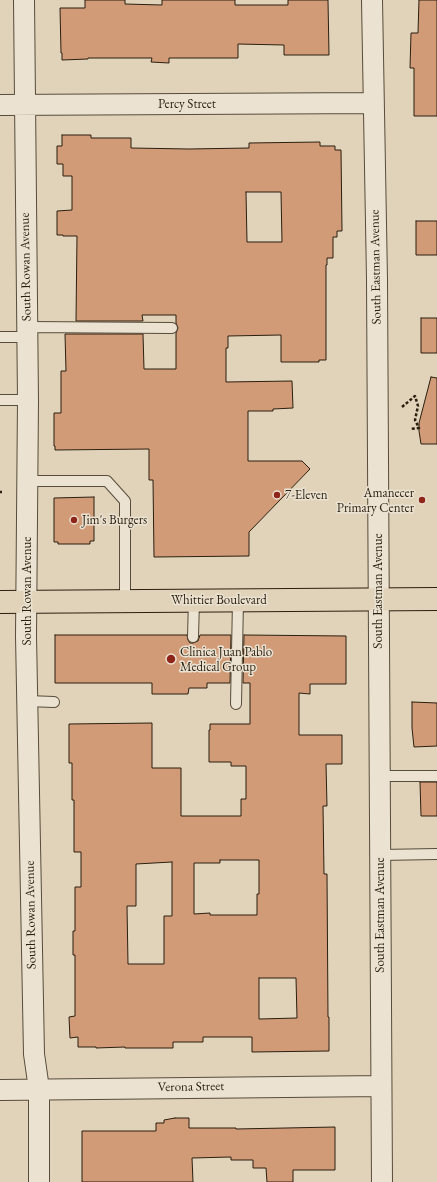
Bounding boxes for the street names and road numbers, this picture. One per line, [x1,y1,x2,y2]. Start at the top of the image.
street label: Percy Street [158,96,216,112]
street label: South Eastman Avenue [367,209,385,325]
street label: South Rowan Avenue [17,212,35,322]
street label: South Eastman Avenue [370,533,386,649]
street label: South Rowan Avenue [19,537,35,645]
street label: Whittier Boulevard [171,592,267,608]
street label: South Eastman Avenue [372,857,388,973]
street label: South Rowan Avenue [22,860,40,970]
street label: Verona Street [158,1079,224,1095]

